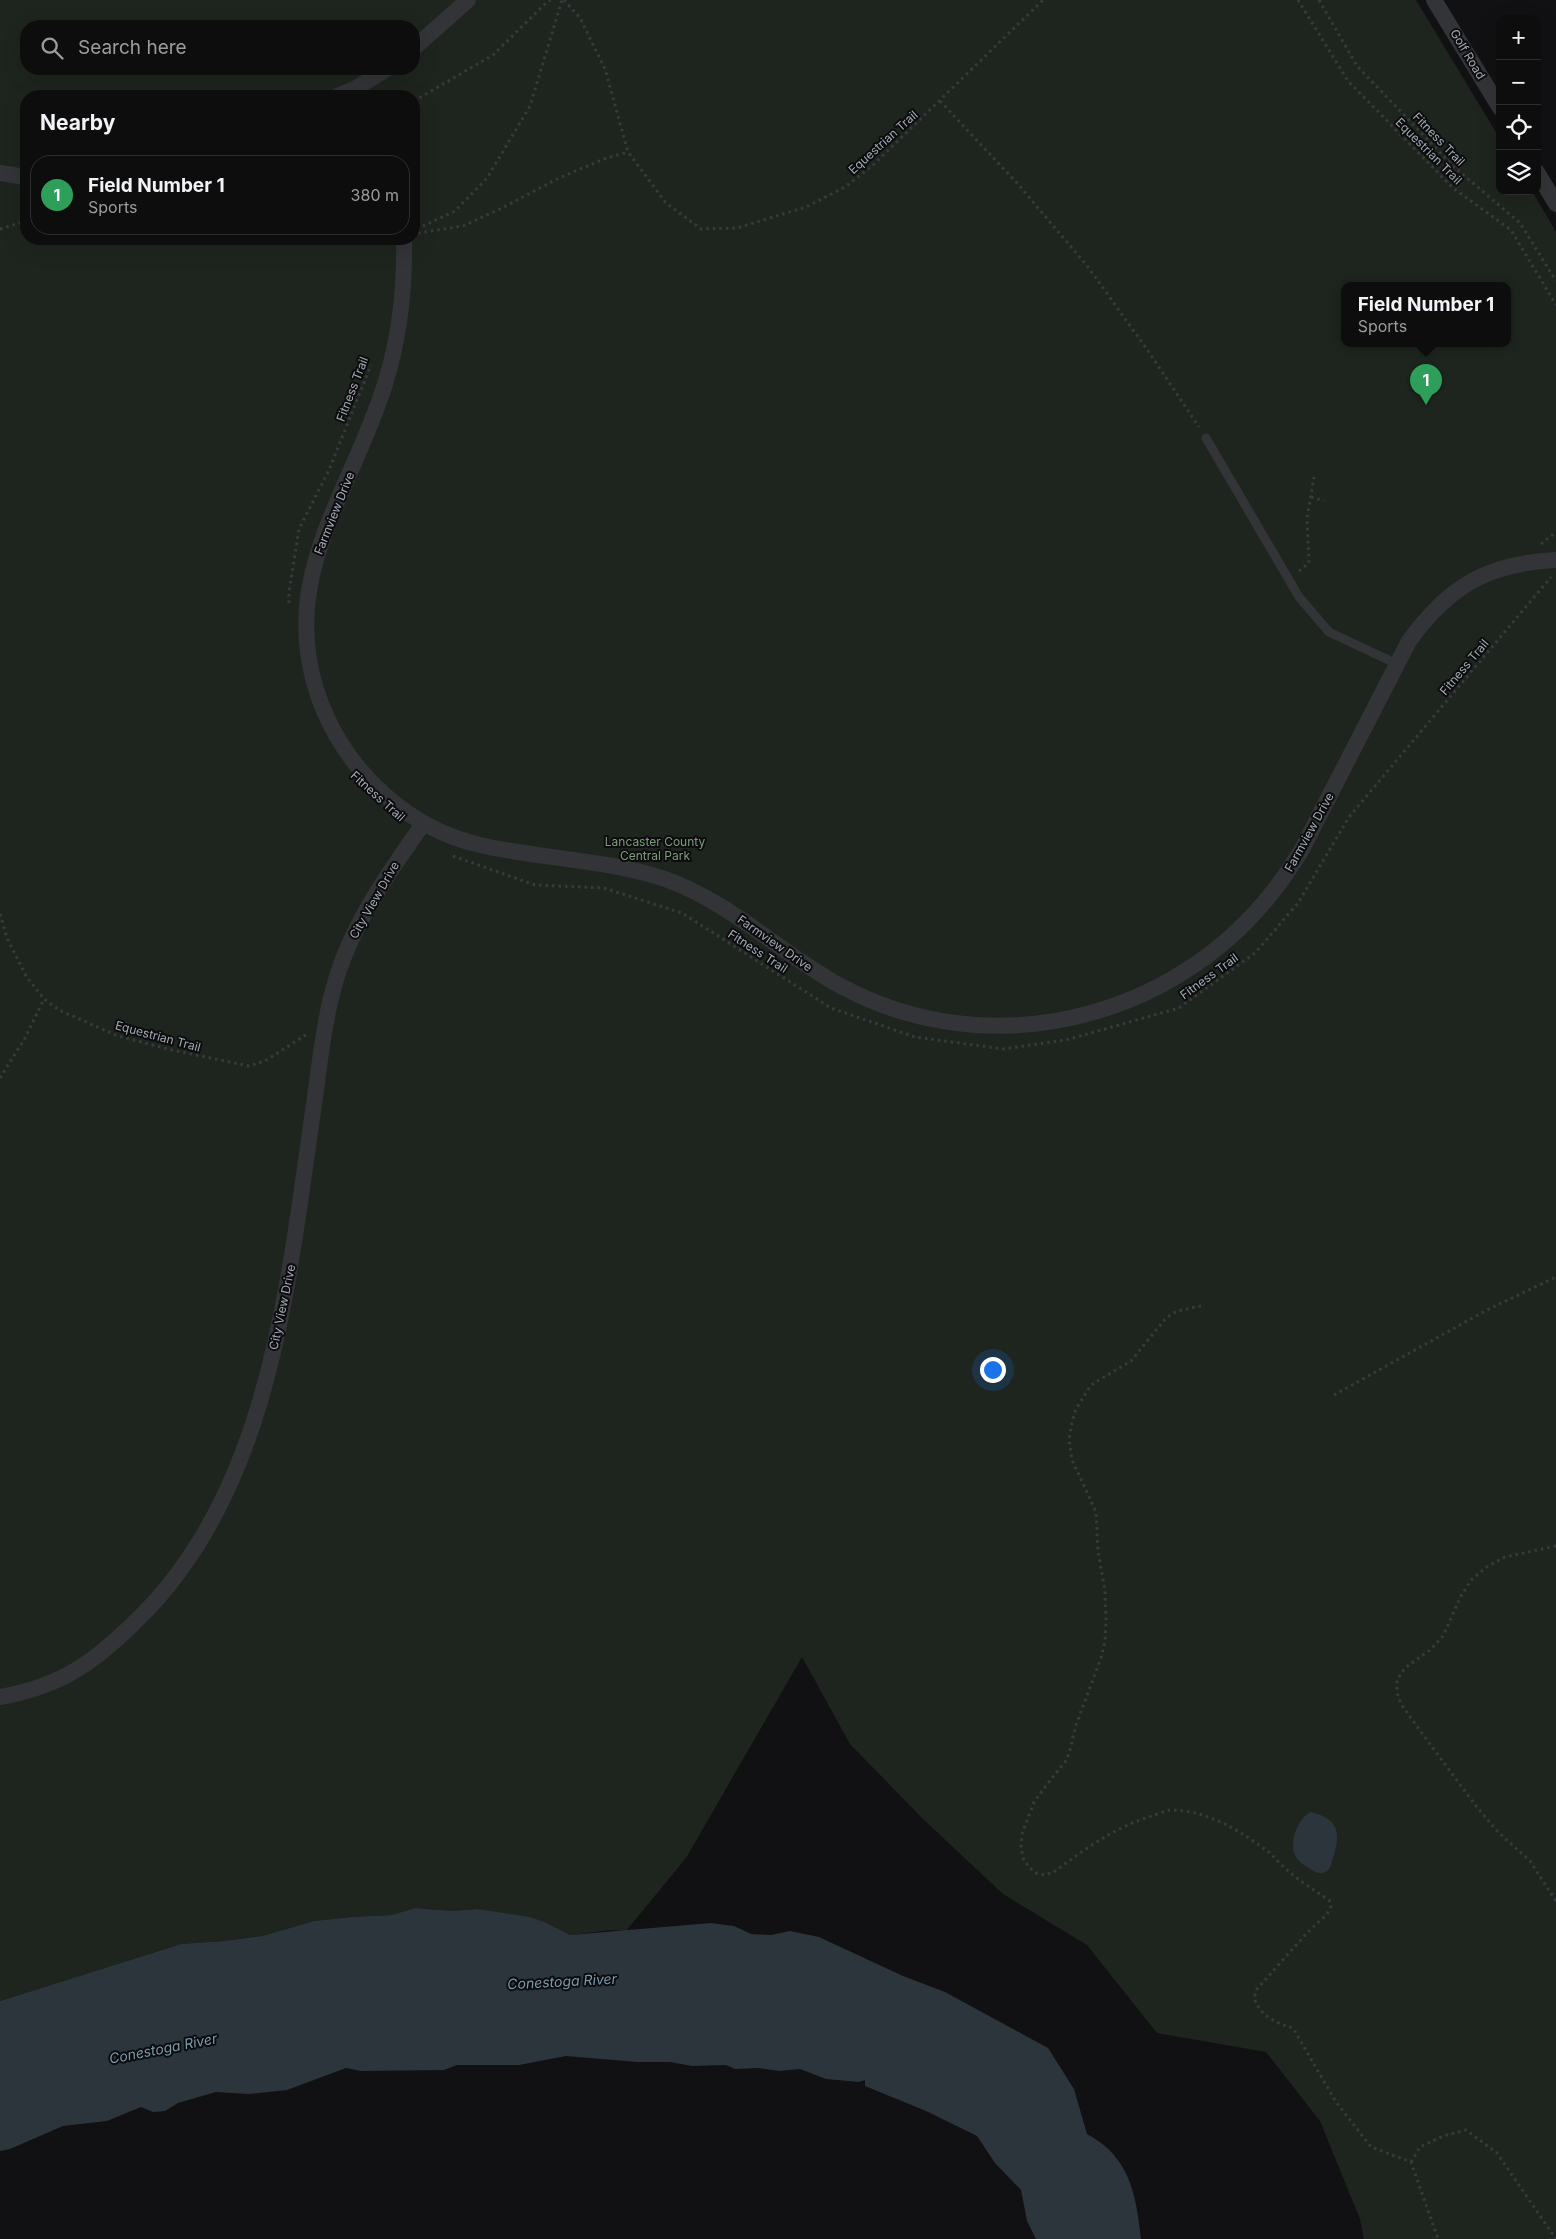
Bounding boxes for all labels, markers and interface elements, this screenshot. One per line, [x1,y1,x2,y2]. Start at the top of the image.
map controls [1496,15,1541,195]
button: + [1496,15,1541,60]
search box [20,20,420,75]
street label: Golf Road [1447,26,1489,82]
icon: search [38,34,66,62]
text: Search here [78,36,187,59]
button: − [1496,60,1541,105]
button: locate [1496,105,1541,150]
street label: Equestrian Trail [845,107,921,177]
street label: Fitness Trail [1410,109,1468,169]
text: Nearby [40,110,115,135]
street label: Equestrian Trail [1393,115,1465,187]
button: layers [1496,150,1541,195]
text: Field Number 1 [88,174,225,197]
text: 1 [54,185,60,205]
text: 380 m [351,185,399,205]
text: Sports [88,197,137,217]
popup [1341,282,1511,347]
text: Field Number 1 [1358,293,1494,316]
text: Sports [1358,316,1407,336]
street label: Fitness Trail [333,354,371,424]
pin: 1 [1410,364,1442,405]
street label: Farmview Drive [311,469,357,557]
street label: Fitness Trail [1436,636,1492,698]
street label: Fitness Trail [348,768,408,824]
street label: Farmview Drive [1281,790,1337,874]
park label: Lancaster County Central Park [605,834,705,863]
street label: City View Drive [346,859,402,941]
street label: Farmview Drive [735,912,815,974]
street label: Fitness Trail [725,926,791,976]
street label: Fitness Trail [1177,950,1241,1002]
street label: Equestrian Trail [114,1017,202,1055]
street label: City View Drive [266,1263,298,1351]
your location [980,1357,1006,1383]
water label: Conestoga River [507,1970,618,1992]
water label: Conestoga River [108,2029,219,2067]

